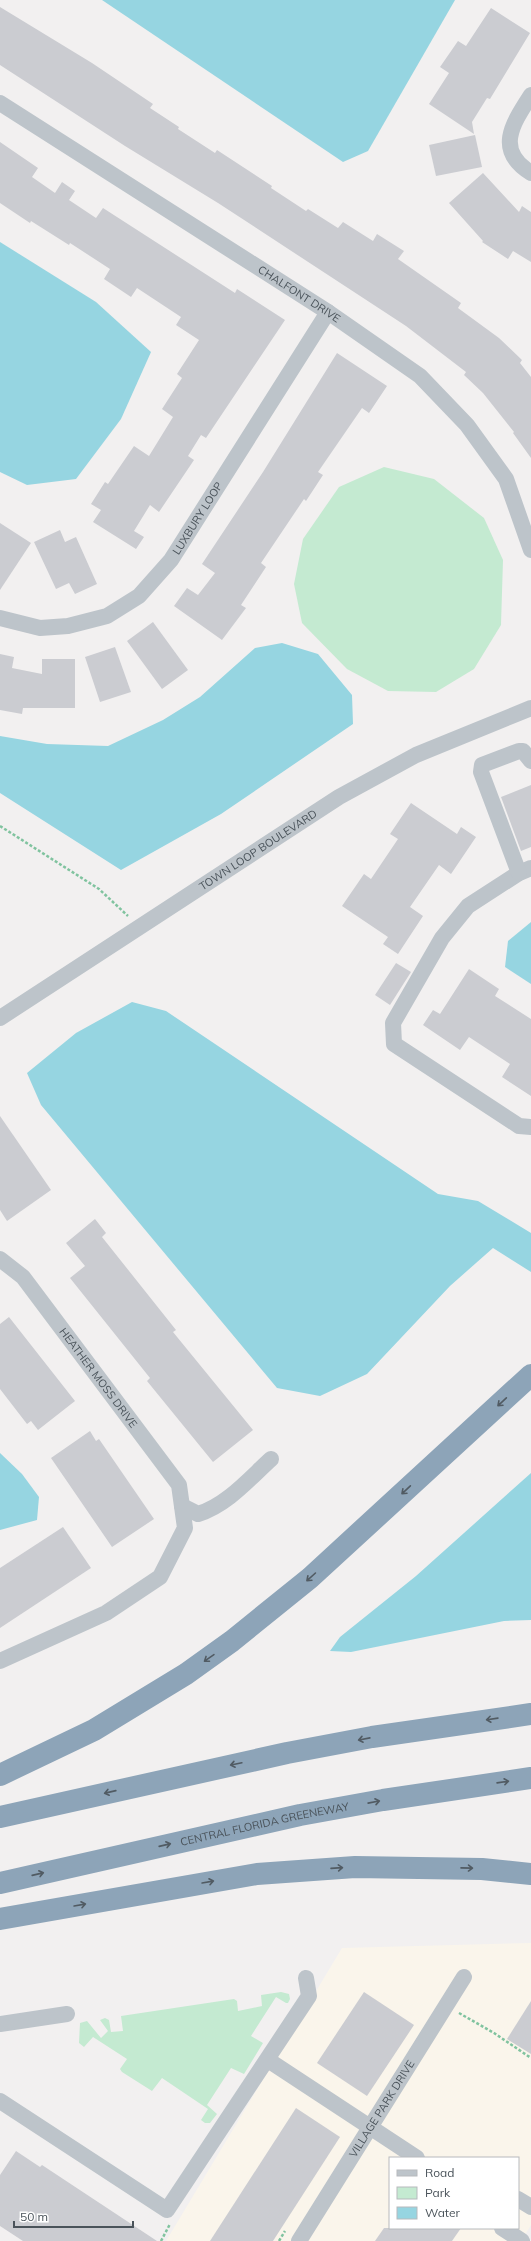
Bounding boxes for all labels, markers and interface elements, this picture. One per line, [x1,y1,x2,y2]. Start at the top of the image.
street label: CHALFONT DRIVE [255,262,343,326]
street label: LUXBURY LOOP [169,479,226,557]
street label: TOWN LOOP BOULEVARD [196,806,320,893]
street label: HEATHER MOSS DRIVE [56,1325,141,1430]
one-way arrow [497,1397,507,1407]
one-way arrow [401,1485,412,1494]
one-way arrow [305,1573,316,1582]
one-way arrow [203,1654,214,1662]
one-way arrow [486,1715,499,1723]
one-way arrow [358,1735,371,1743]
one-way arrow [230,1761,243,1769]
one-way arrow [496,1778,509,1786]
one-way arrow [103,1789,116,1797]
one-way arrow [367,1797,380,1805]
street label: CENTRAL FLORIDA GREENEWAY [179,1799,350,1849]
one-way arrow [158,1841,171,1849]
one-way arrow [460,1864,473,1872]
one-way arrow [330,1865,343,1872]
one-way arrow [31,1870,44,1877]
one-way arrow [201,1878,214,1886]
one-way arrow [73,1901,86,1909]
street label: VILLAGE PARK DRIVE [346,2057,417,2160]
legend [389,2157,519,2229]
text: Road [425,2165,454,2180]
text: Park [425,2185,451,2200]
scale bar [14,2203,133,2229]
text: Water [425,2205,461,2220]
text: 50 m [20,2209,48,2224]

